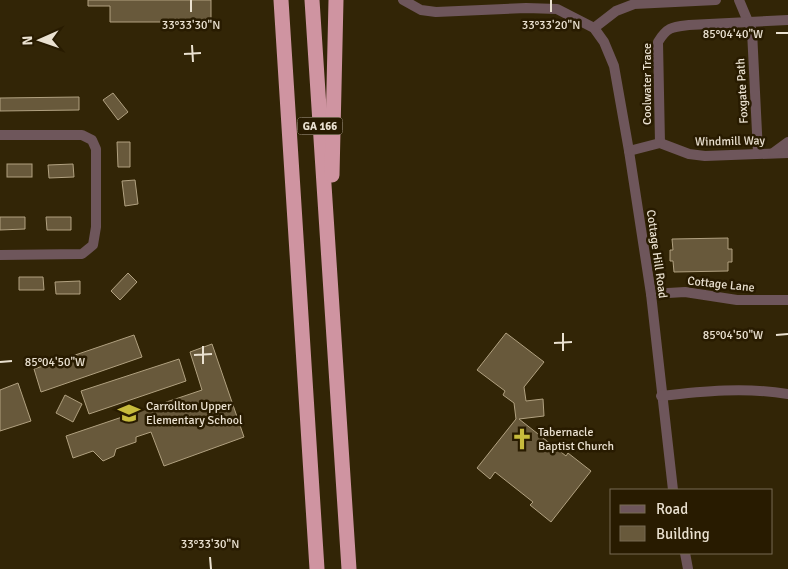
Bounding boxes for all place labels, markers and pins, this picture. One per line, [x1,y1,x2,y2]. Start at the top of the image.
place label: Carrollton Upper Elementary School [146,399,243,428]
school or university icon: Carrollton Upper Elementary School [116,400,142,426]
place label: Tabernacle Baptist Church [538,425,614,454]
church icon: Tabernacle Baptist Church [509,426,535,452]

